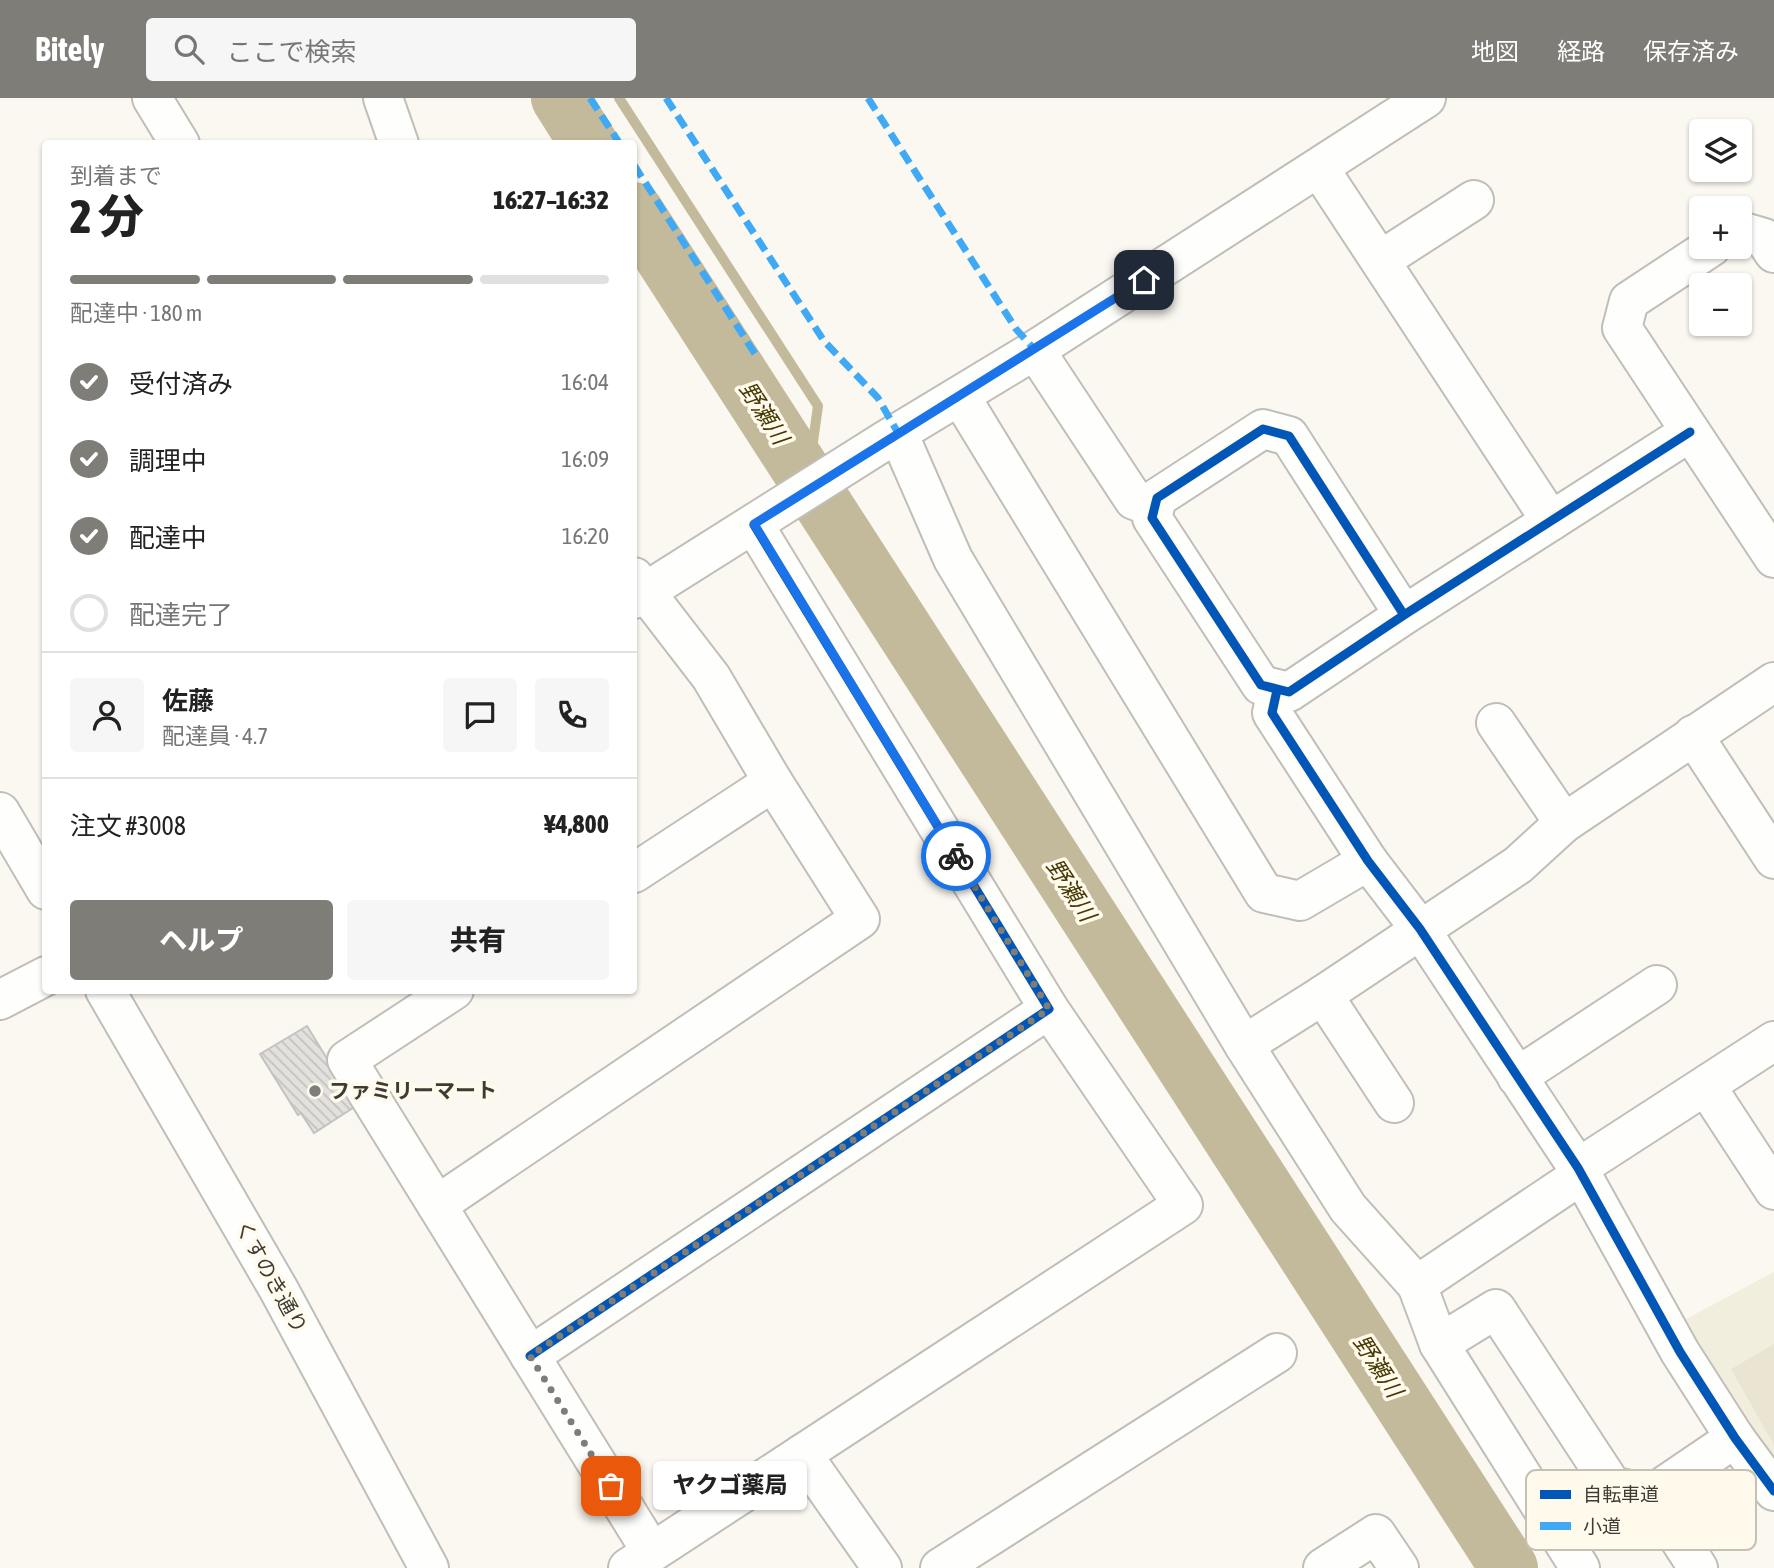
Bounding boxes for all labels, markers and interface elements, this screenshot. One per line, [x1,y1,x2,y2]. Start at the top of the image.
search box [146,18,636,81]
text: Bitely [35,30,104,68]
icon: search [170,30,208,68]
text: ここで検索 [226,37,356,67]
text: 地図 [1471,38,1519,65]
text: 経路 [1557,38,1605,65]
text: 保存済み [1643,38,1739,65]
map controls [1689,119,1752,336]
button: layers [1689,119,1752,182]
text: 到着まで [70,163,162,189]
text: 16:27–16:32 [493,185,609,215]
text: 2 分 [70,190,144,243]
button: + [1689,196,1752,259]
pin [1114,250,1174,310]
icon: home [1125,261,1163,299]
button: − [1689,273,1752,336]
text: 配達中 · 180 m [70,300,202,326]
icon: check [70,363,108,401]
text: 受付済み [129,369,233,399]
text: 16:04 [561,369,609,395]
water label: 野瀬川 [734,377,795,452]
icon: check [70,440,108,478]
text: 調理中 [129,446,207,476]
text: 16:09 [561,446,609,472]
icon: check [70,517,108,555]
text: 配達中 [129,523,207,553]
text: 16:20 [562,523,609,549]
text: 配達完了 [129,600,233,630]
button: person [70,678,144,752]
button: chat [443,678,517,752]
button: phone [535,678,609,752]
text: 佐藤 [162,686,214,716]
text: 配達員 · 4.7 [162,723,268,749]
text: ¥4,800 [544,809,609,839]
text: 注文 #3008 [70,811,186,841]
courier [921,821,991,891]
icon: bike [937,837,975,875]
water label: 野瀬川 [1041,854,1102,929]
button: ヘルプ [70,900,333,980]
button: 共有 [347,900,609,980]
place label: ファミリーマート [329,1078,497,1102]
marker: ファミリーマート [307,1083,323,1099]
street label: くすのき通り [231,1216,313,1337]
water label: 野瀬川 [1348,1330,1409,1405]
pin [581,1456,641,1516]
callout: ヤクゴ薬局 [653,1462,807,1510]
icon: bag [592,1467,630,1505]
legend [1526,1470,1756,1550]
text: ヤクゴ薬局 [673,1472,788,1498]
text: 自転車道 [1583,1483,1659,1505]
text: 小道 [1583,1515,1621,1537]

